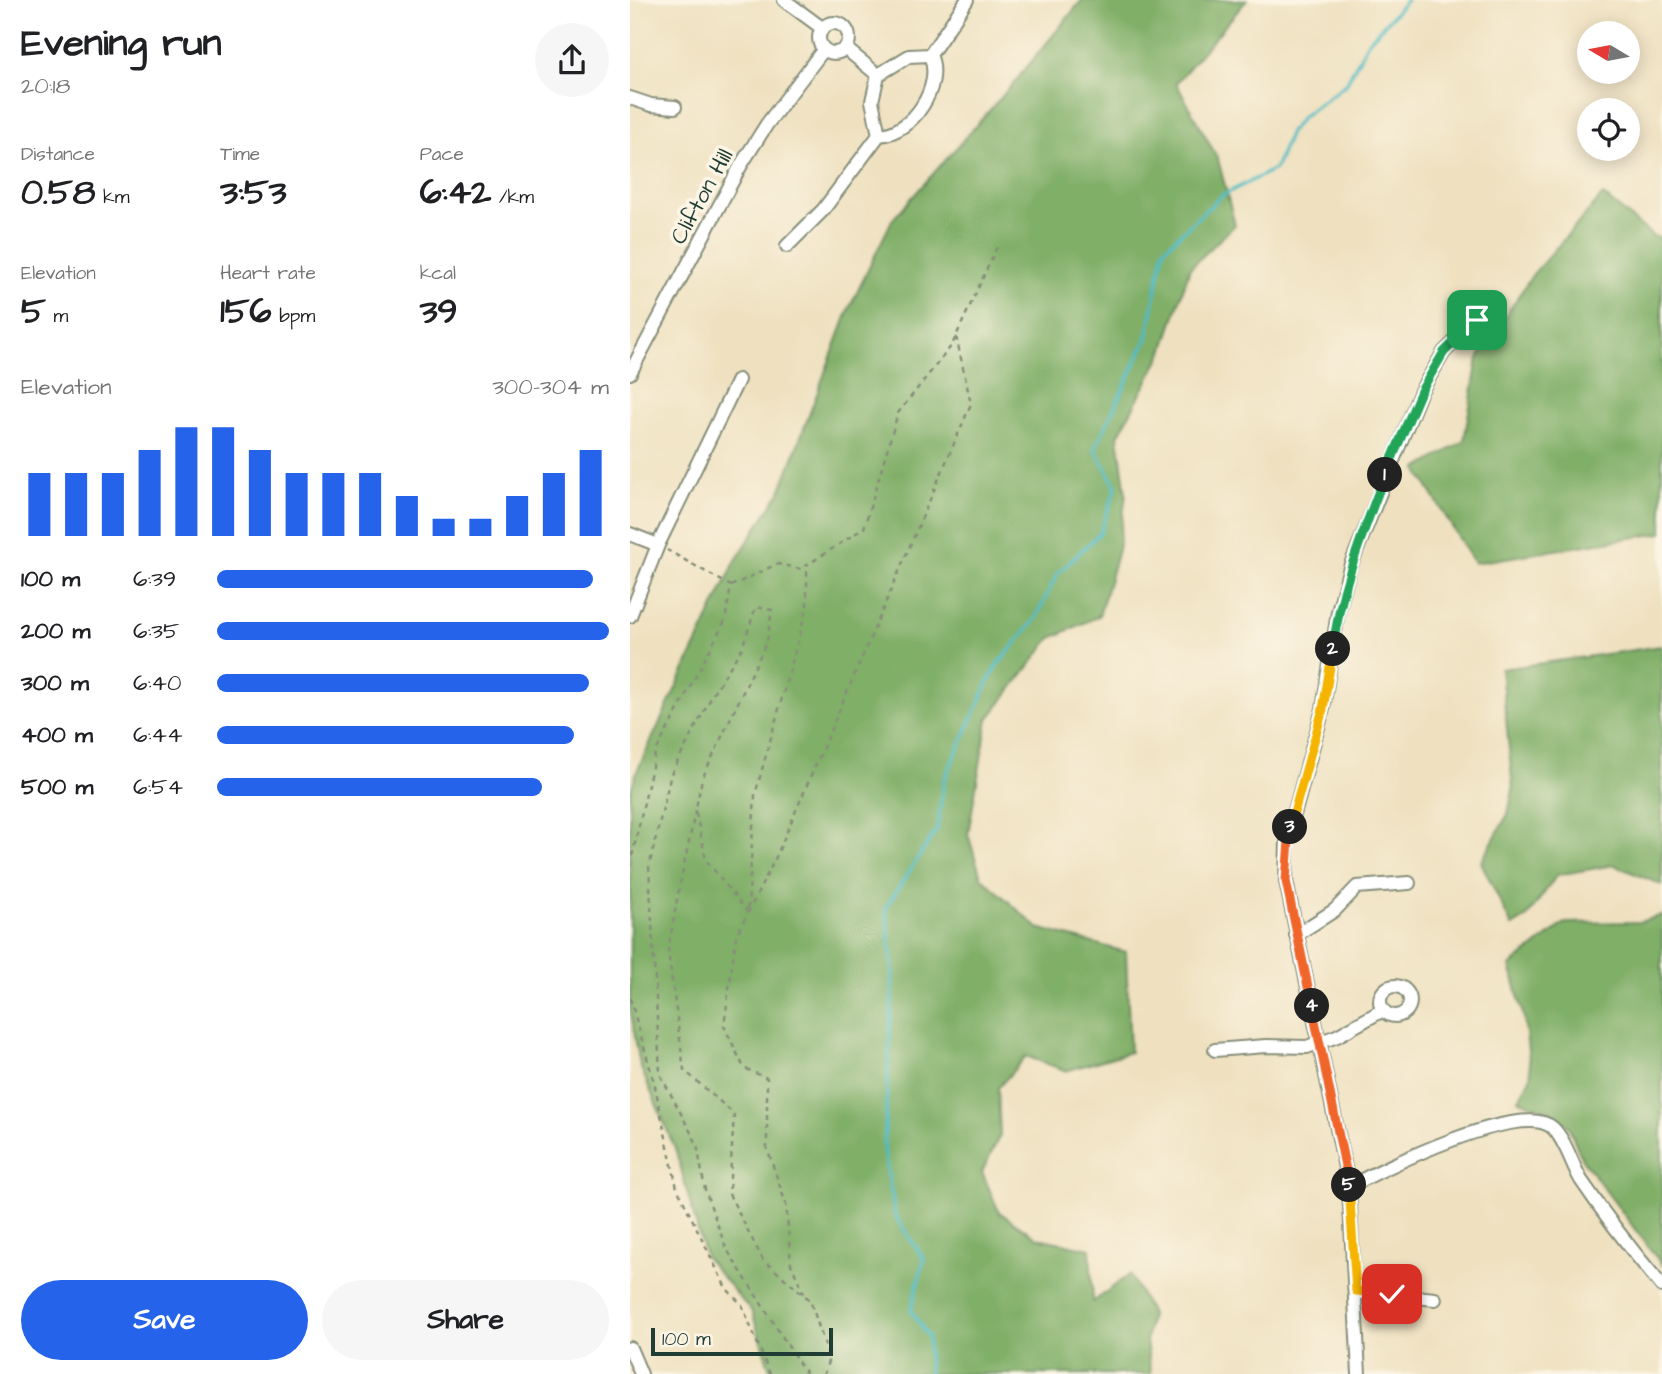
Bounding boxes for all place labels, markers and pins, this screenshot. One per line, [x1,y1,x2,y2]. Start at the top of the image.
pin [1447,290,1507,350]
pin: 1 [1368,458,1402,492]
pin: 2 [1316,632,1350,666]
pin: 3 [1272,810,1308,844]
pin: 4 [1294,988,1330,1024]
pin: 5 [1332,1168,1366,1202]
pin [1362,1264,1422,1324]

